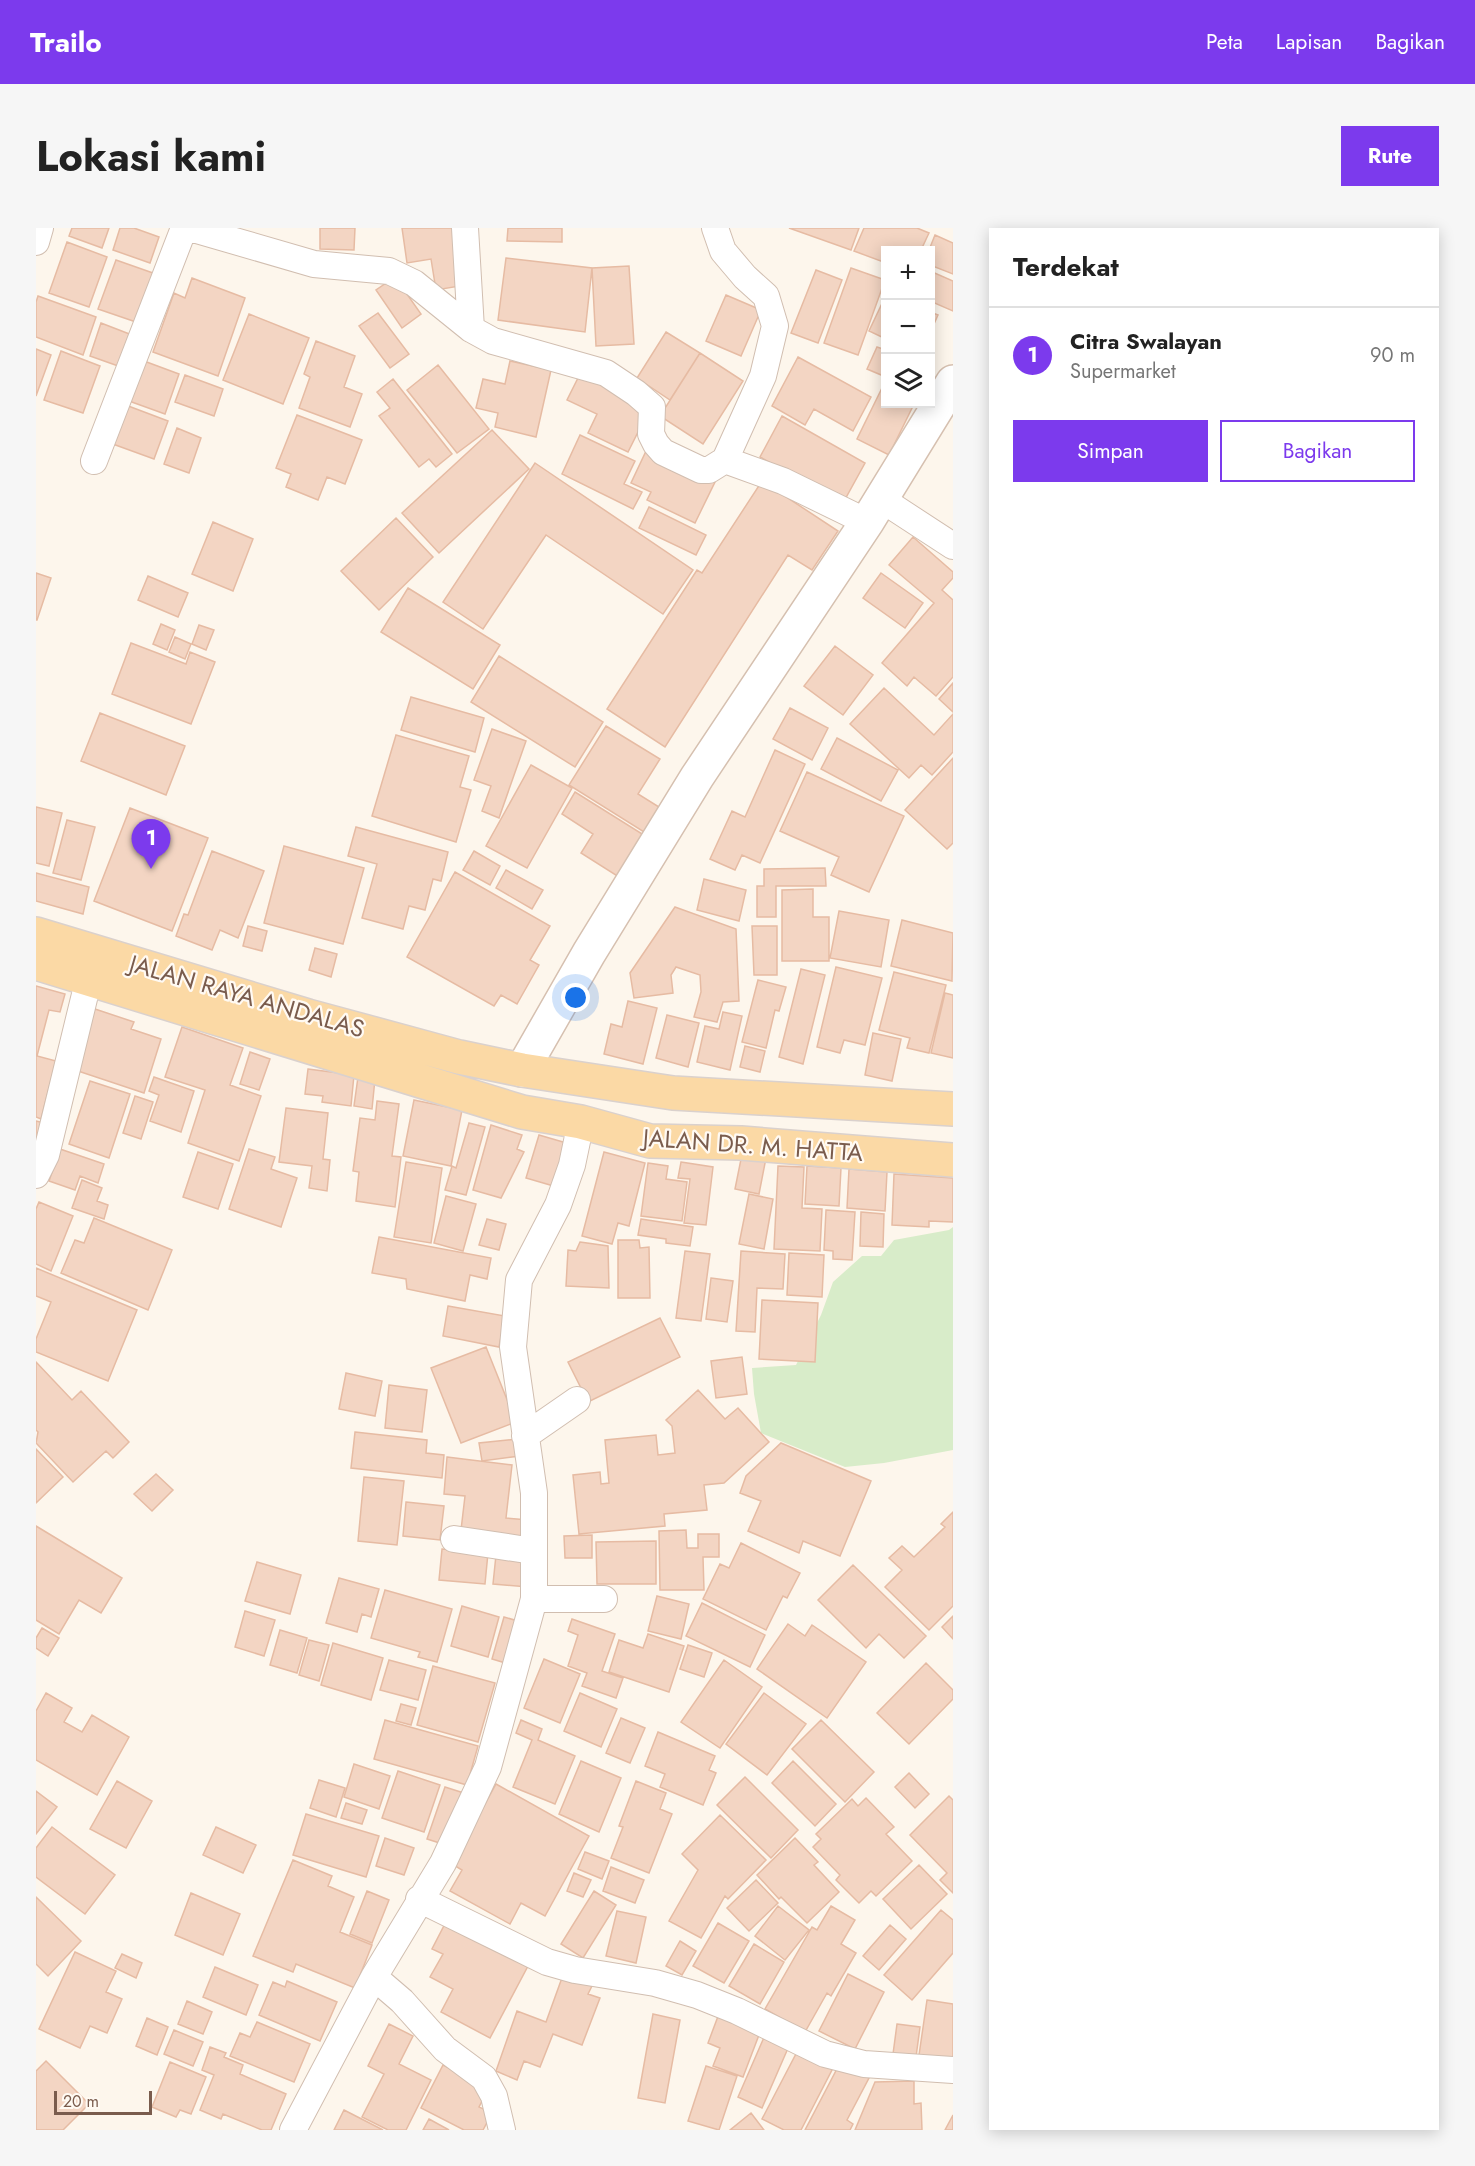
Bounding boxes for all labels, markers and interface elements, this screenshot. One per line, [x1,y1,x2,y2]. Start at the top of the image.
text: Trailo [30,22,102,63]
text: Peta [1206,27,1243,57]
text: Lapisan [1276,27,1342,57]
text: Bagikan [1375,27,1445,57]
text: Lokasi kami [36,126,266,187]
button: Rute [1341,126,1439,186]
map controls [881,246,935,408]
button: + [881,246,935,300]
text: Terdekat [1013,248,1119,286]
button: − [881,300,935,354]
text: Citra Swalayan [1070,325,1222,357]
text: 1 [1027,341,1038,370]
text: 90 m [1370,341,1415,370]
button: layers [881,354,935,408]
text: Supermarket [1070,357,1176,386]
button: Simpan [1013,420,1208,482]
button: Bagikan [1220,420,1415,482]
pin: 1 [132,820,170,869]
street label: JALAN RAYA ANDALAS [123,945,369,1046]
your location [561,983,590,1012]
street label: JALAN DR. M. HATTA [639,1120,864,1170]
scale bar [54,2088,152,2116]
text: 20 m [63,2090,99,2113]

